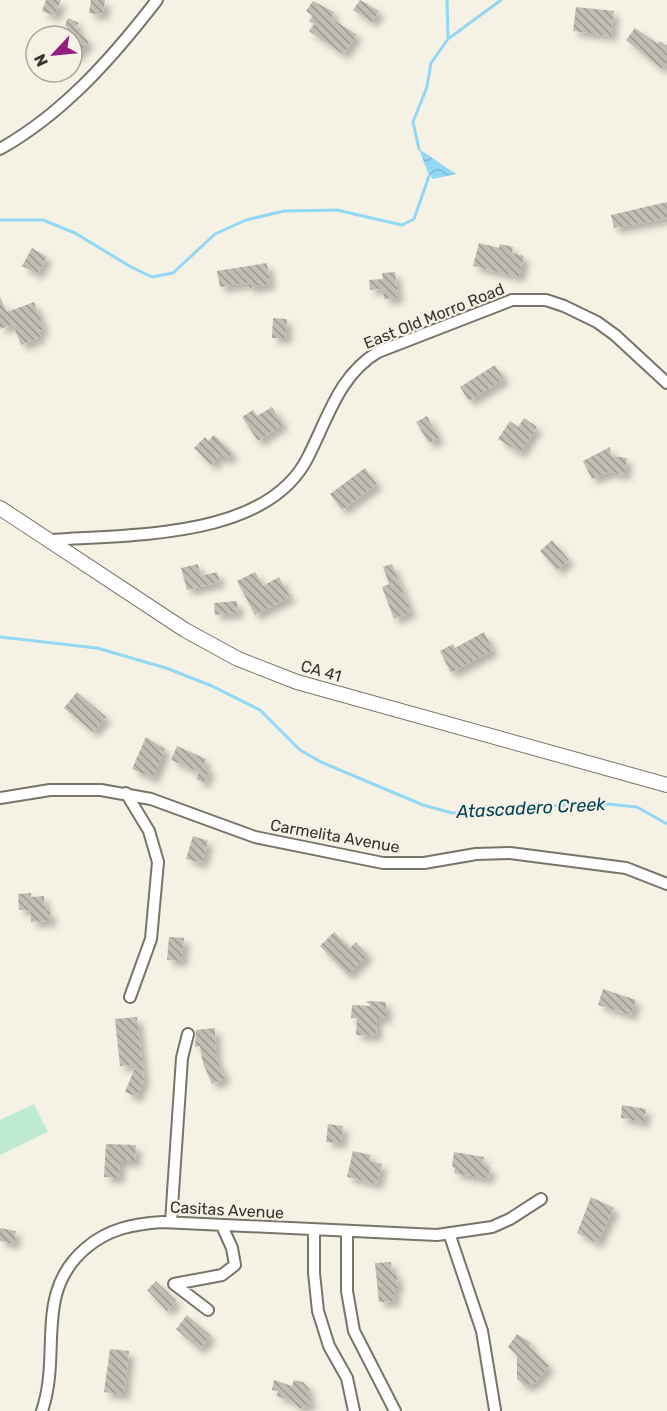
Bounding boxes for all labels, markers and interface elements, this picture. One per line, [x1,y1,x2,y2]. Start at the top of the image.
north arrow [24,24,84,84]
text: N [30,51,52,70]
street label: East Old Morro Road [361,279,507,353]
street label: CA 41 [299,656,343,686]
water label: Atascadero Creek [455,793,607,823]
street label: Carmelita Avenue [269,815,401,857]
street label: Casitas Avenue [169,1198,285,1222]

